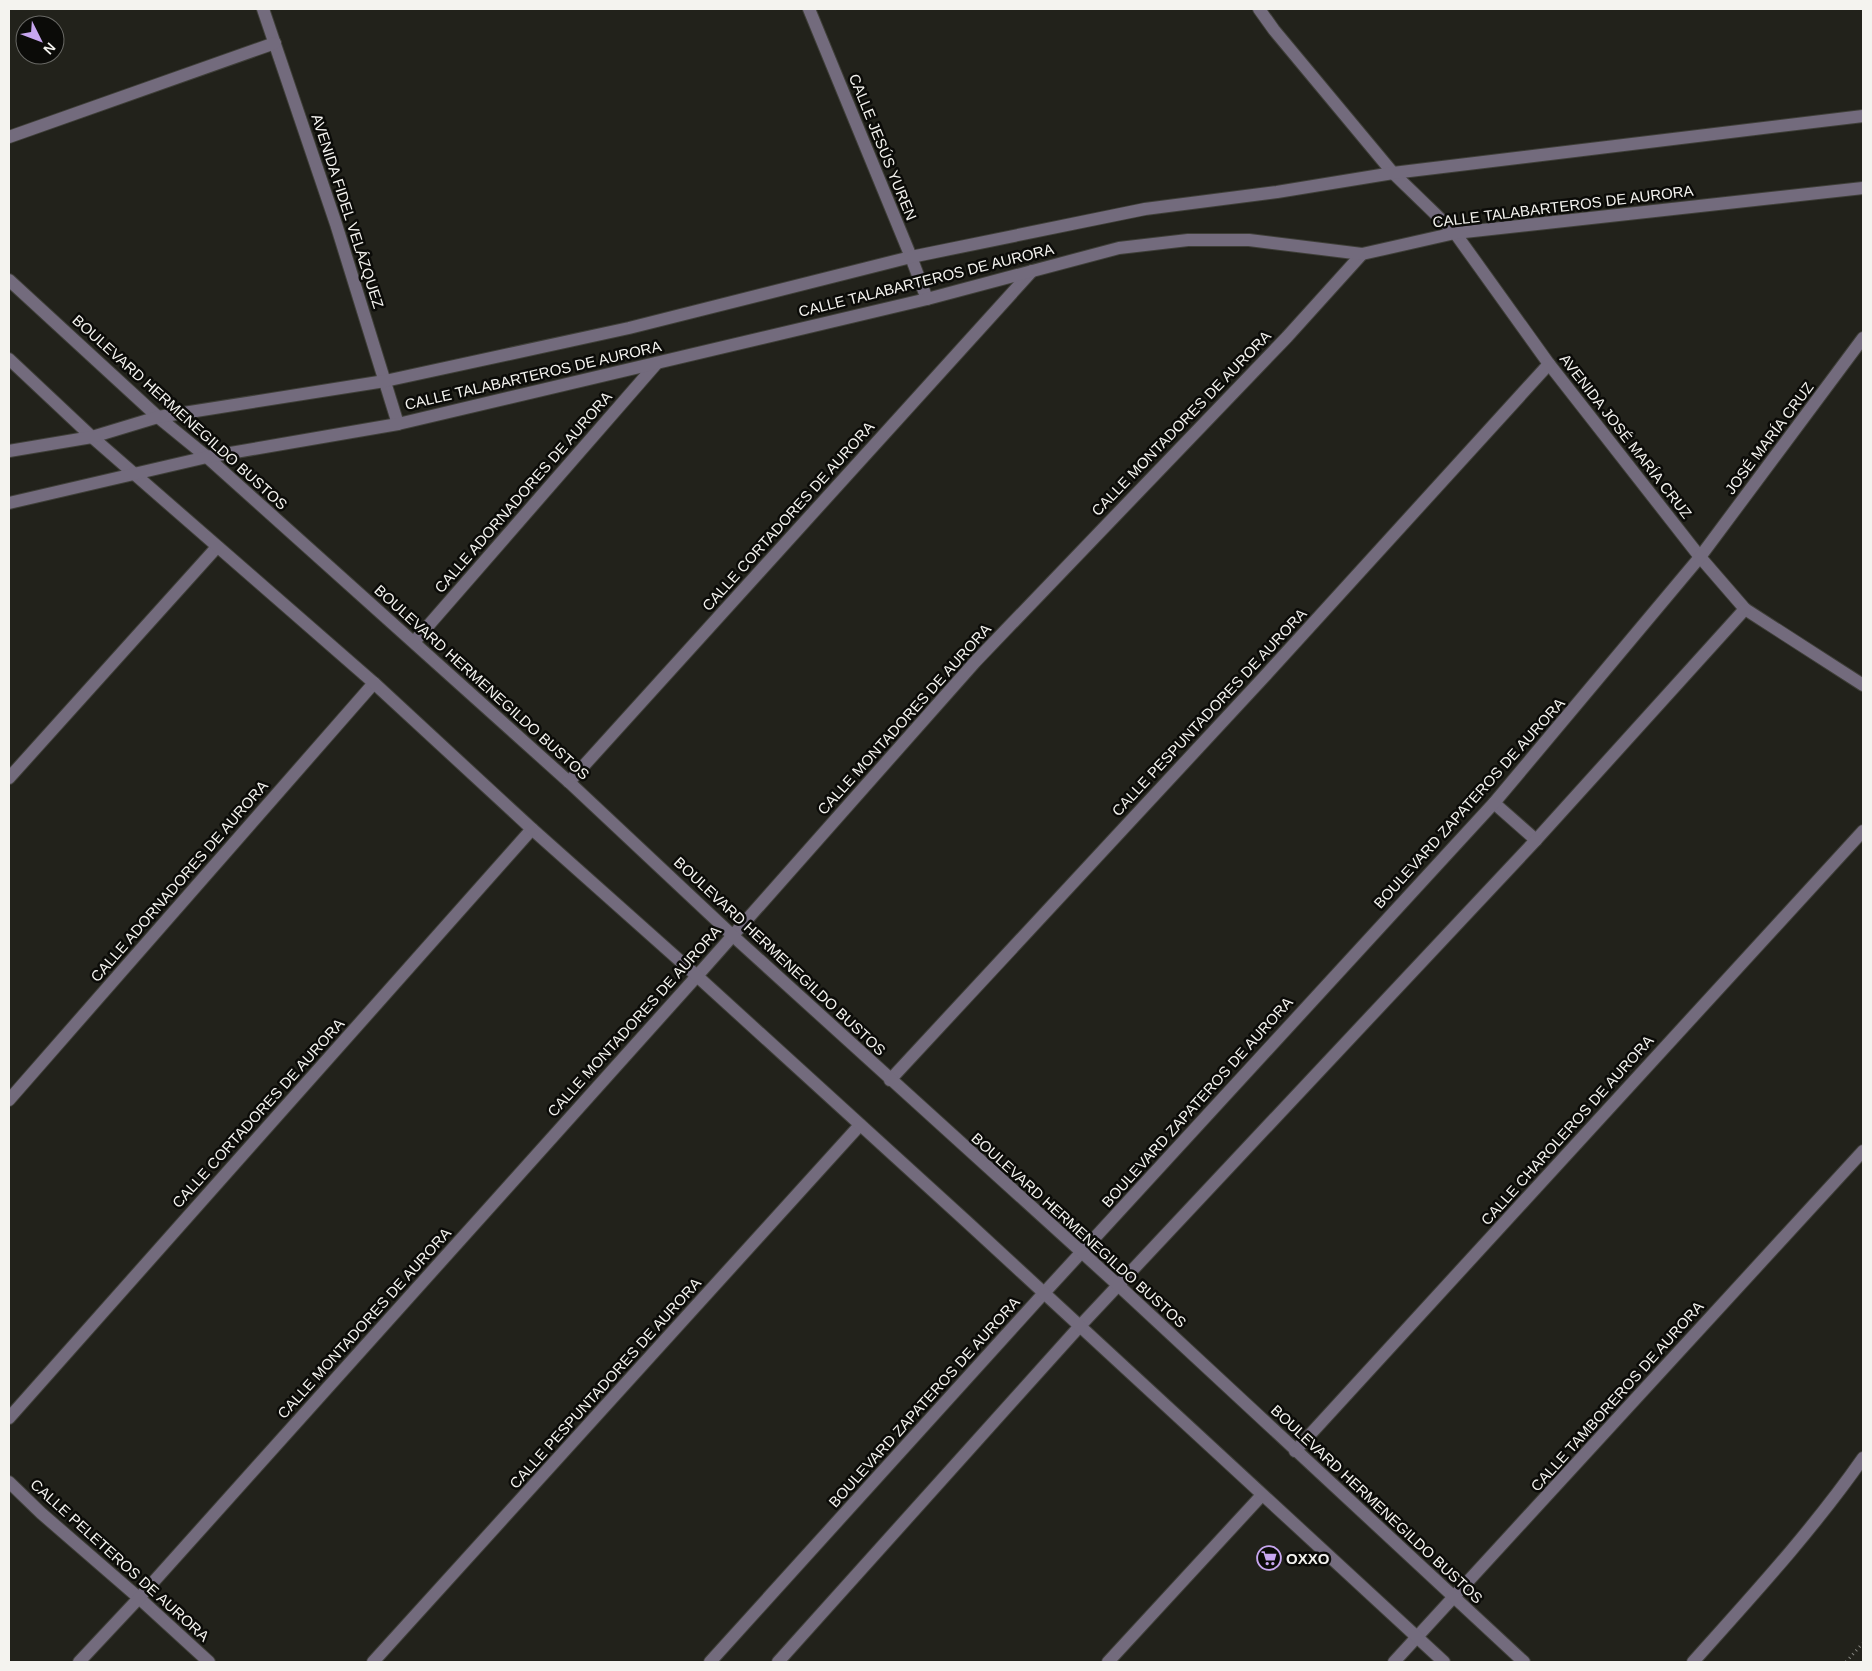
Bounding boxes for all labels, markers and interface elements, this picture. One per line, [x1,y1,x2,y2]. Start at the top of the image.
north arrow [15,15,65,65]
text: N [40,40,59,58]
street label: CALLE JESÚS YUREN [846,71,920,223]
street label: AVENIDA FIDEL VELÁZQUEZ [308,112,388,310]
street label: CALLE TALABARTEROS DE AURORA [1432,182,1694,230]
street label: CALLE TALABARTEROS DE AURORA [797,240,1055,320]
street label: BOULEVARD HERMENEGILDO BUSTOS [69,311,291,513]
street label: CALLE MONTADORES DE AURORA [1088,327,1274,519]
street label: CALLE TALABARTEROS DE AURORA [403,337,663,413]
street label: AVENIDA JOSÉ MARÍA CRUZ [1557,350,1695,522]
street label: JOSÉ MARÍA CRUZ [1721,379,1817,497]
street label: CALLE ADORNADORES DE AURORA [431,388,615,596]
street label: CALLE CORTADORES DE AURORA [698,418,878,614]
street label: BOULEVARD HERMENEGILDO BUSTOS [371,581,593,783]
street label: CALLE PESPUNTADORES DE AURORA [1108,605,1310,819]
street label: CALLE MONTADORES DE AURORA [814,620,994,818]
street label: BOULEVARD ZAPATEROS DE AURORA [1370,694,1568,912]
street label: CALLE ADORNADORES DE AURORA [87,777,271,985]
street label: BOULEVARD HERMENEGILDO BUSTOS [671,853,889,1059]
street label: CALLE MONTADORES DE AURORA [544,922,724,1120]
street label: BOULEVARD ZAPATEROS DE AURORA [1098,993,1296,1211]
street label: CALLE CORTADORES DE AURORA [168,1015,348,1211]
street label: CALLE CHAROLEROS DE AURORA [1477,1032,1657,1228]
street label: BOULEVARD HERMENEGILDO BUSTOS [968,1129,1190,1331]
street label: CALLE MONTADORES DE AURORA [274,1224,454,1422]
street label: CALLE PESPUNTADORES DE AURORA [506,1274,704,1492]
street label: BOULEVARD ZAPATEROS DE AURORA [825,1293,1023,1511]
street label: CALLE TAMBOREROS DE AURORA [1527,1298,1707,1494]
street label: BOULEVARD HERMENEGILDO BUSTOS [1268,1401,1486,1607]
street label: CALLE PELETEROS DE AURORA [27,1475,213,1645]
supermarket icon: OXXO [1256,1545,1282,1571]
place label: OXXO [1286,1550,1330,1567]

